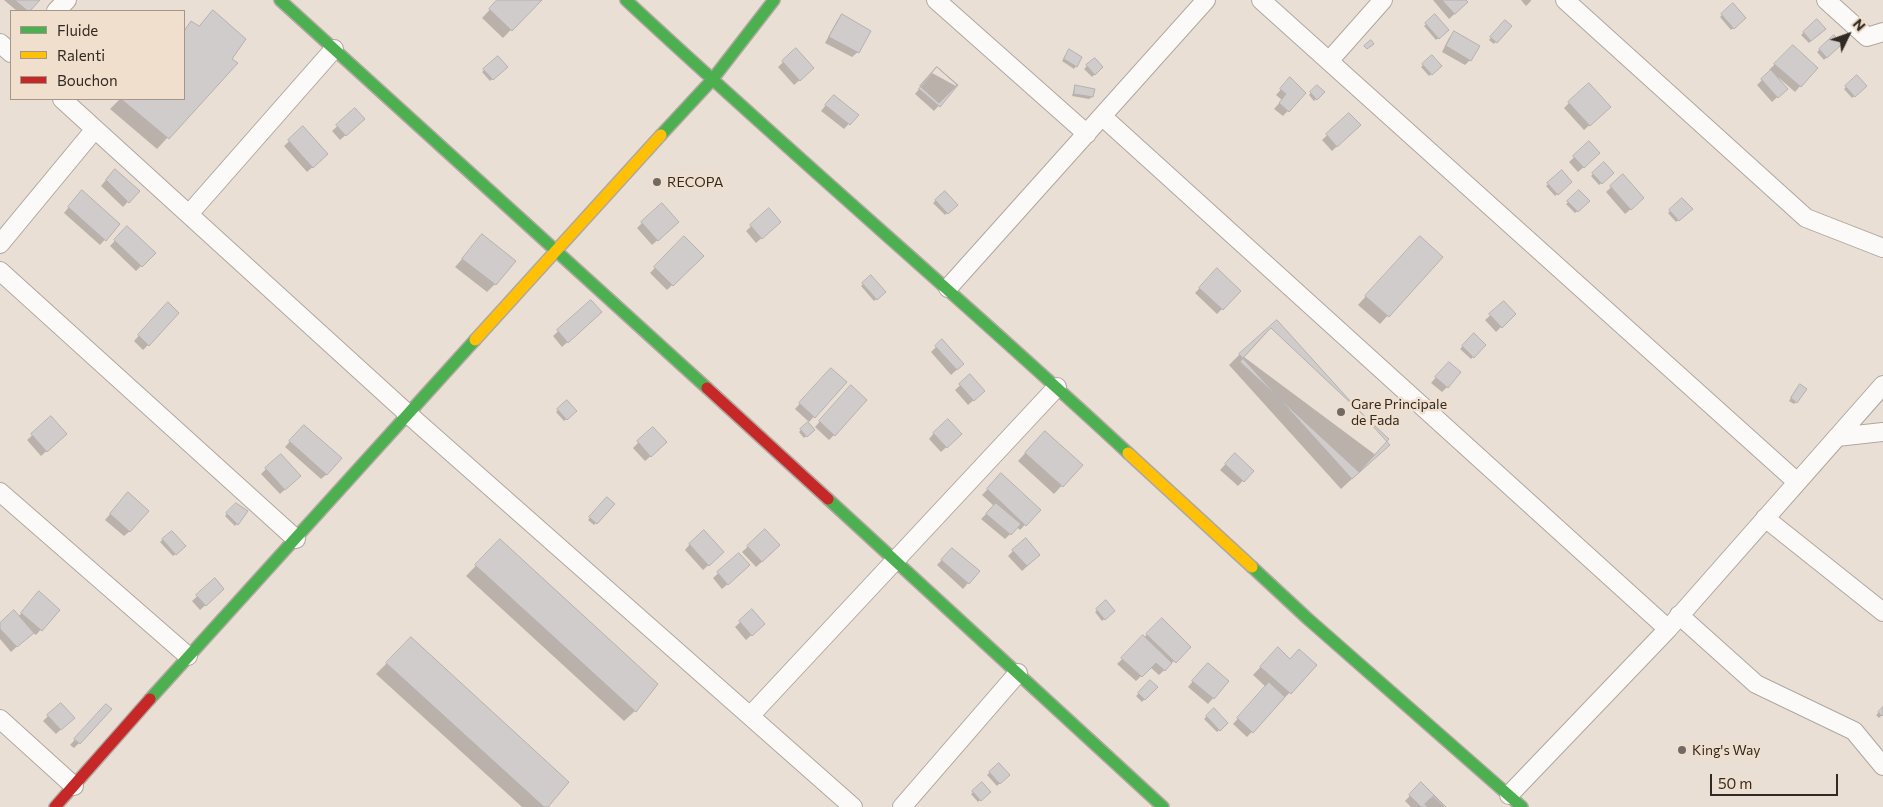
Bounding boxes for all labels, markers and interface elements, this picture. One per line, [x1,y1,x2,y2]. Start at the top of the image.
legend [10,10,185,100]
north arrow [1823,10,1873,60]
text: N [1850,15,1869,34]
text: Fluide [57,21,98,39]
text: Ralenti [57,46,105,64]
text: Bouchon [57,71,118,89]
place label: RECOPA [667,174,723,190]
marker: RECOPA [651,176,663,188]
place label: Gare Principale de Fada [1351,396,1447,428]
marker: Gare Principale de Fada [1335,406,1347,418]
place label: King's Way [1692,742,1760,758]
marker: King's Way [1676,744,1688,756]
scale bar [1713,764,1840,796]
text: 50 m [1718,774,1752,792]

